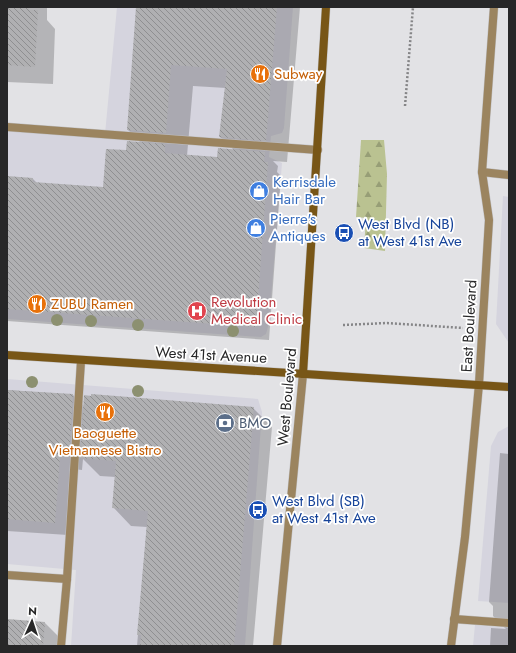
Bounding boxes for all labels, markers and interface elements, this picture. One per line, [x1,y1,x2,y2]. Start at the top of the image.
restaurant icon: Subway [249,63,271,85]
place label: Subway [274,63,323,85]
place label: Kerrisdale Hair Bar [273,171,336,210]
shop icon: Kerrisdale Hair Bar [248,180,270,202]
place label: Pierre's Antiques [270,208,325,247]
place label: West Blvd (NB) at West 41st Ave [358,213,462,252]
shop icon: Pierre's Antiques [245,217,267,239]
bus stop icon: West Blvd (NB) at West 41st Ave [333,222,355,244]
street label: East Boulevard [456,279,482,373]
place label: Revolution Medical Clinic [211,291,302,330]
restaurant icon: ZUBU Ramen [26,293,48,315]
place label: ZUBU Ramen [51,293,134,315]
hospital icon: Revolution Medical Clinic [186,300,208,322]
street label: West 41st Avenue [155,341,268,369]
street label: West Boulevard [272,347,302,447]
restaurant icon: Baoguette Vietnamese Bistro [94,401,116,423]
bank icon: BMO [214,412,236,434]
place label: BMO [239,412,272,434]
place label: Baoguette Vietnamese Bistro [49,422,161,461]
place label: West Blvd (SB) at West 41st Ave [272,490,376,529]
bus stop icon: West Blvd (SB) at West 41st Ave [247,499,269,521]
north arrow [12,601,52,641]
text: N [28,603,37,619]

